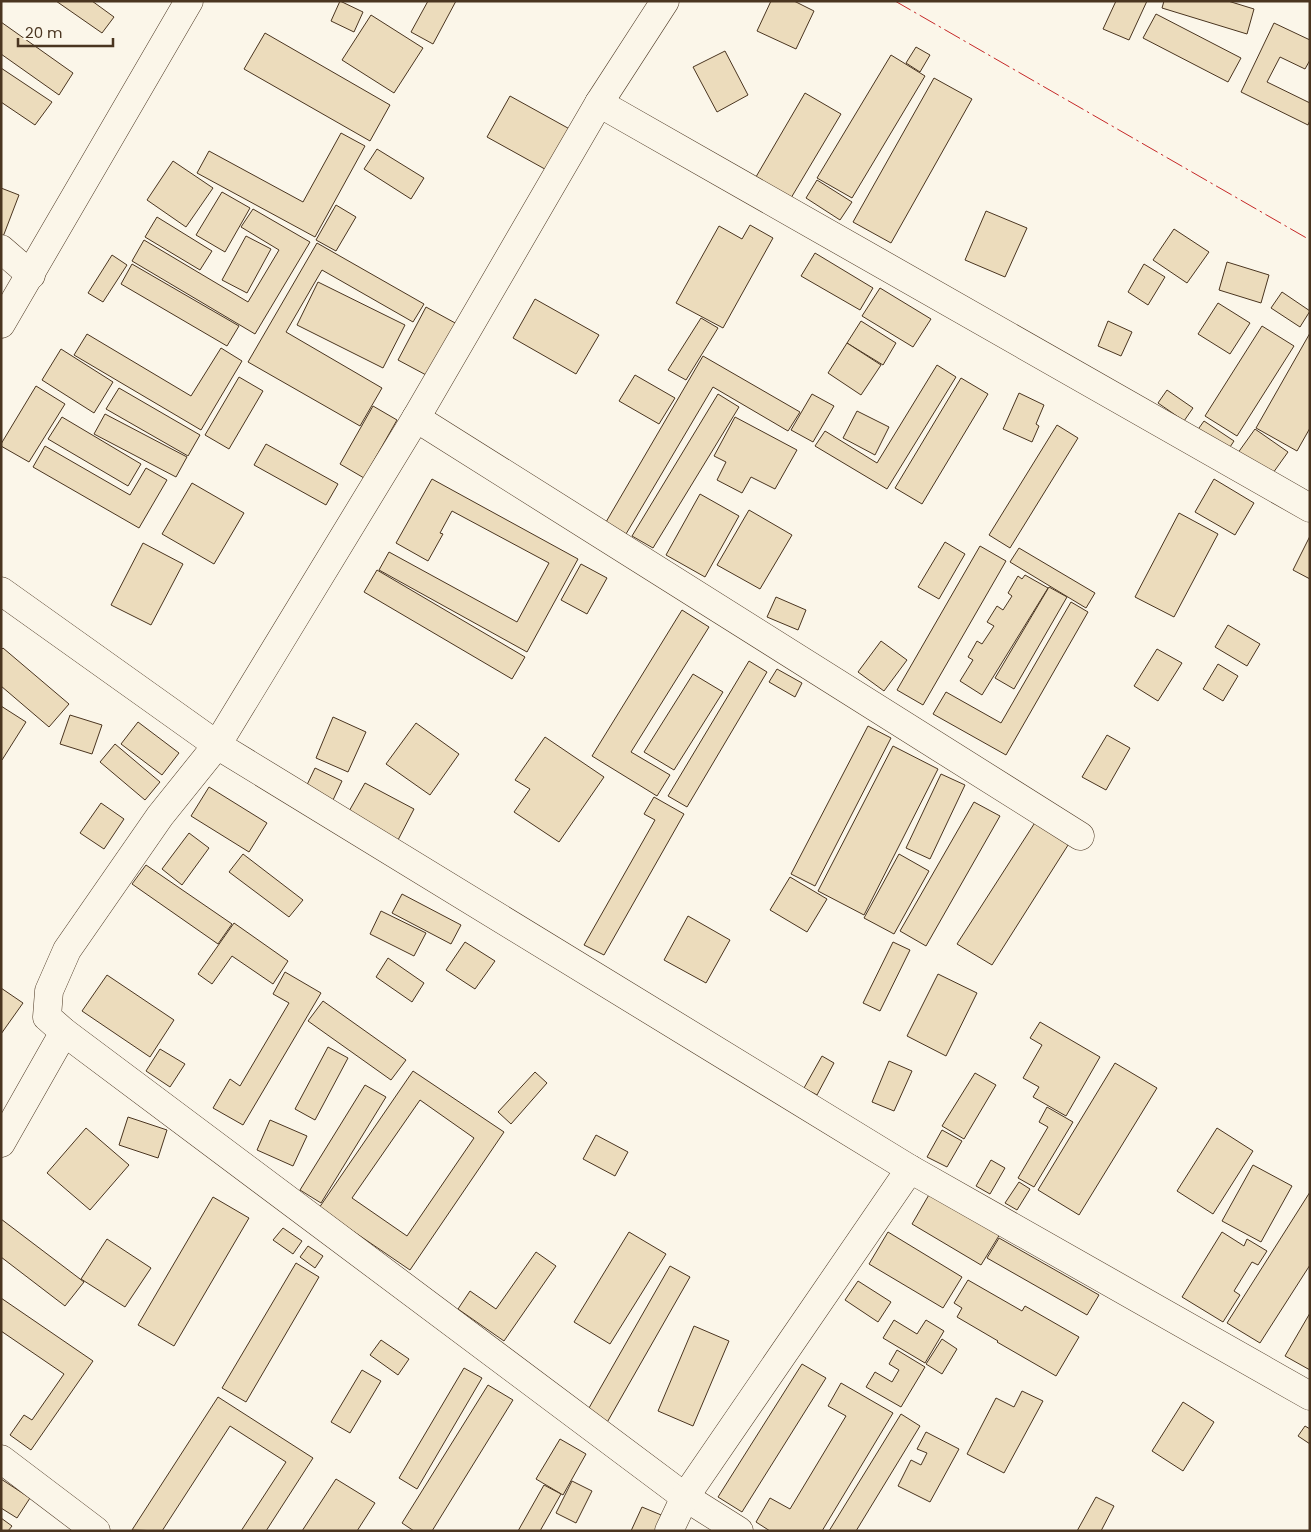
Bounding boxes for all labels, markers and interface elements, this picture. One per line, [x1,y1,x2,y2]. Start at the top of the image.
scale bar [18,15,112,47]
text: 20 m [25,22,63,43]

